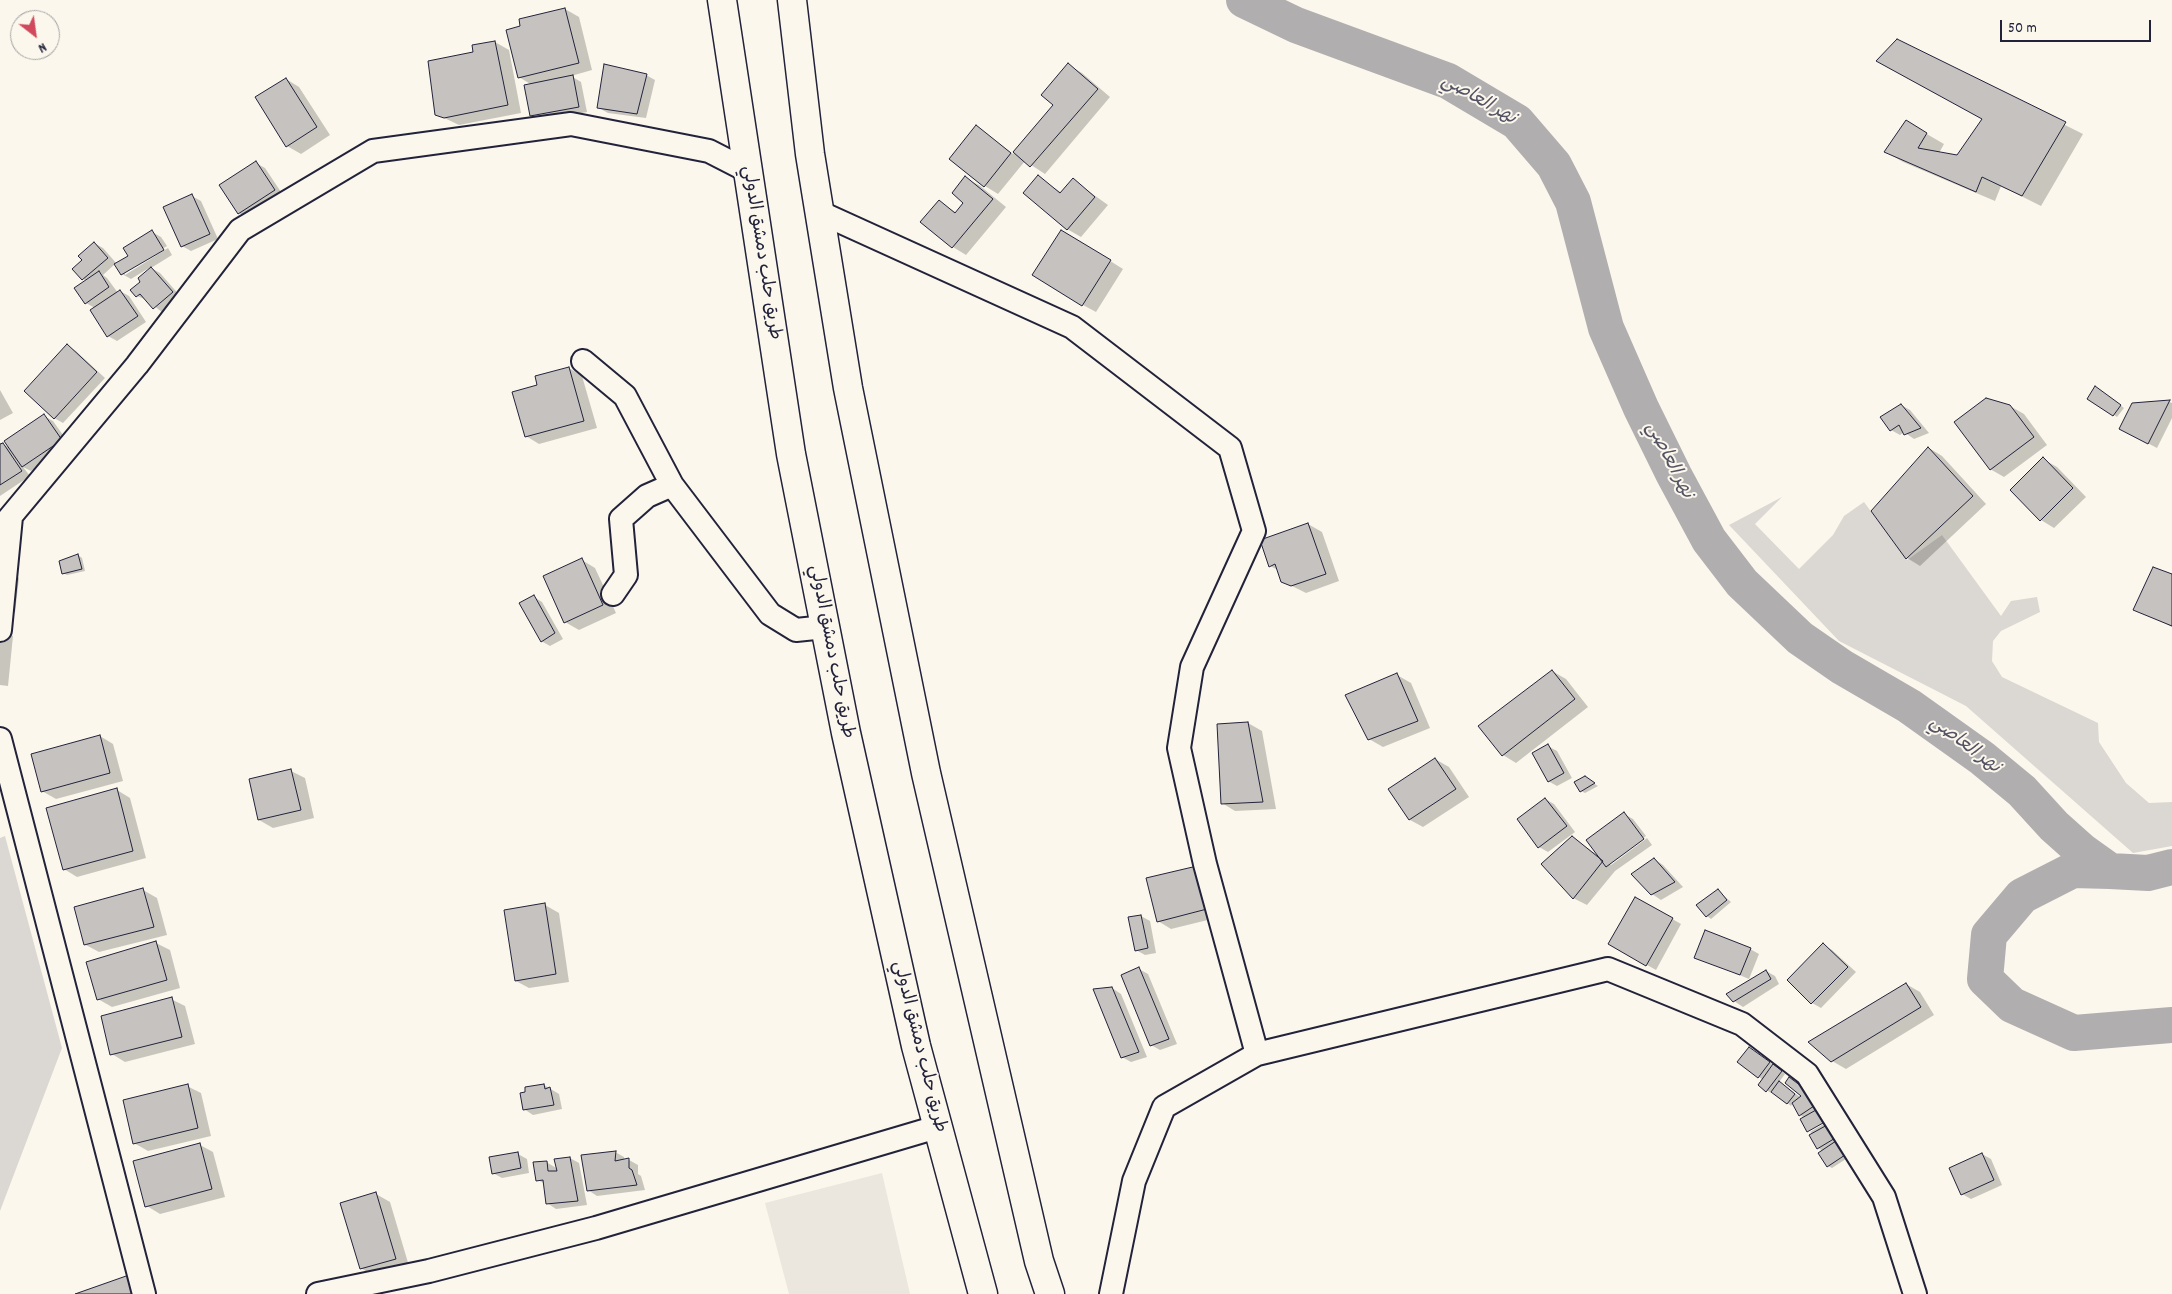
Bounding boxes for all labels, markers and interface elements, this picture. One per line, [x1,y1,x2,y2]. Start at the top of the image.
north arrow [10,10,60,60]
scale bar [2002,10,2153,42]
text: 50 m [2008,18,2037,40]
text: N [34,37,50,58]
water label: نهر العاصي [1437,71,1519,131]
street label: طريق حلب دمشق الدولي [736,164,784,342]
water label: نهر العاصي [1639,419,1697,503]
street label: طريق حلب دمشق الدولي [803,564,857,740]
water label: نهر العاصي [1924,712,2004,780]
street label: طريق حلب دمشق الدولي [886,959,950,1135]

